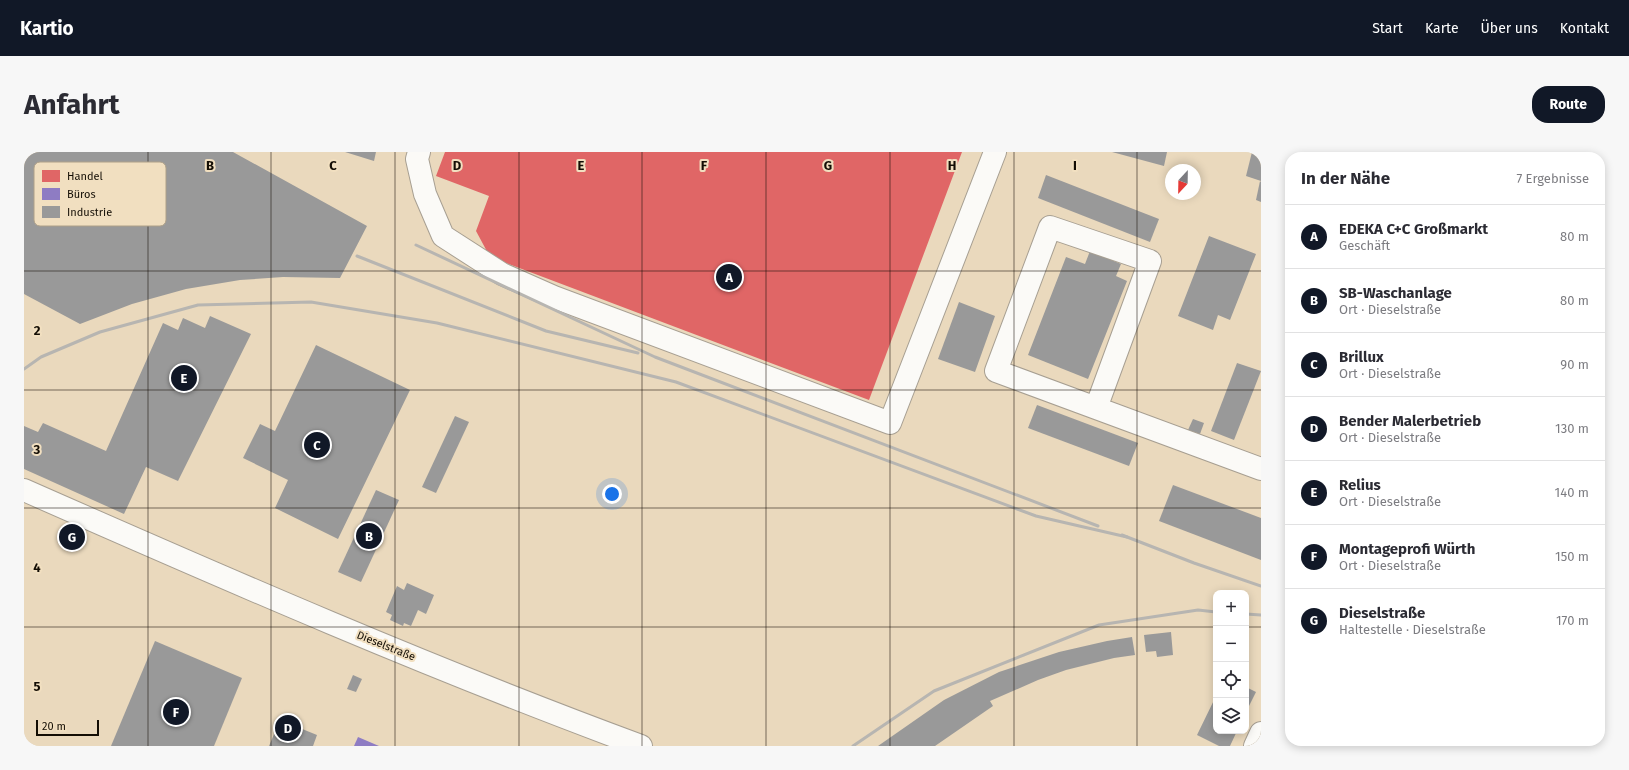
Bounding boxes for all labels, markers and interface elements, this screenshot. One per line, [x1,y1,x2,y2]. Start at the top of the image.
text: Kartio [20,17,74,40]
text: Start [1372,20,1403,37]
text: Karte [1425,20,1459,37]
text: Über uns [1481,20,1538,37]
text: Kontakt [1560,20,1609,37]
button: Route [1532,86,1605,123]
text: Anfahrt [24,88,120,121]
text: B [206,158,214,173]
text: C [329,158,337,173]
text: D [453,158,462,173]
text: E [578,158,585,173]
text: F [701,158,708,173]
text: G [824,158,832,173]
text: H [948,158,956,173]
text: I [1073,158,1077,173]
legend [34,162,166,226]
north arrow [1165,164,1201,200]
text: In der Nähe [1301,168,1390,189]
text: Handel [67,170,103,183]
text: 7 Ergebnisse [1516,171,1589,186]
text: Büros [67,188,96,201]
text: Industrie [67,206,112,219]
text: EDEKA C+C Großmarkt [1339,220,1488,238]
text: A [1310,229,1318,244]
text: 80 m [1560,229,1589,244]
text: Geschäft [1339,238,1390,253]
pin: A [716,262,742,292]
text: SB-Waschanlage [1339,284,1452,302]
text: B [1310,293,1318,308]
text: 80 m [1560,293,1589,308]
text: Ort · Dieselstraße [1339,302,1441,317]
text: 2 [34,323,41,338]
text: Brillux [1339,348,1384,366]
text: C [1310,357,1318,372]
text: 90 m [1560,357,1589,372]
pin: E [171,363,197,393]
text: Ort · Dieselstraße [1339,366,1441,381]
text: Bender Malerbetrieb [1339,412,1481,430]
text: D [1310,421,1318,436]
text: 130 m [1555,421,1589,436]
pin: C [304,430,330,460]
text: Ort · Dieselstraße [1339,430,1441,445]
text: 3 [33,442,41,457]
text: Relius [1339,476,1381,494]
your location [602,484,622,504]
text: E [1311,485,1317,500]
text: 140 m [1555,485,1589,500]
text: Ort · Dieselstraße [1339,494,1441,509]
pin: B [356,521,382,551]
pin: G [59,522,85,552]
text: Montageprofi Würth [1339,540,1476,558]
text: F [1311,549,1317,564]
text: 150 m [1555,549,1589,564]
text: Ort · Dieselstraße [1339,558,1441,573]
text: 4 [33,560,41,575]
map controls [1213,590,1249,734]
button: + [1213,590,1249,626]
text: Dieselstraße [1339,604,1425,622]
text: G [1310,613,1318,628]
text: 170 m [1556,613,1589,628]
text: Haltestelle · Dieselstraße [1339,622,1486,637]
button: − [1213,626,1249,662]
street label: Dieselstraße [355,628,417,664]
button: locate [1213,662,1249,698]
text: 5 [34,679,41,694]
pin: F [163,697,189,727]
button: layers [1213,698,1249,734]
pin: D [275,713,301,743]
scale bar [36,718,99,737]
text: 20 m [42,720,66,733]

